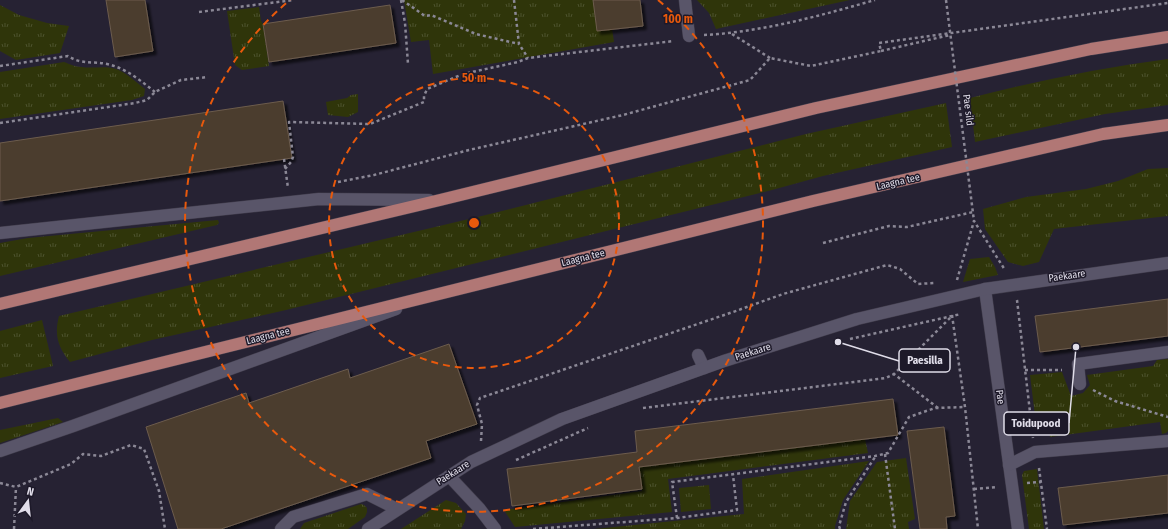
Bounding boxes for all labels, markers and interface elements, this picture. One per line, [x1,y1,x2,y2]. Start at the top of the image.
text: 100 m [663,12,693,26]
text: 50 m [462,71,486,85]
street label: Pae sild [960,94,976,126]
street label: Laagna tee [875,171,921,193]
centre of rings [467,216,481,230]
street label: Laagna tee [560,247,606,269]
street label: Paekaare [1048,267,1086,285]
street label: Laagna tee [245,325,291,347]
street label: Paekaare [734,341,772,363]
callout: Paesilla [899,349,950,372]
text: Paesilla [907,354,943,367]
street label: Pae [993,389,1007,405]
callout: Toidupood [1004,412,1069,435]
text: Toidupood [1012,417,1060,430]
street label: Paekaare [434,458,472,488]
north arrow [8,481,48,521]
text: N [26,485,35,499]

